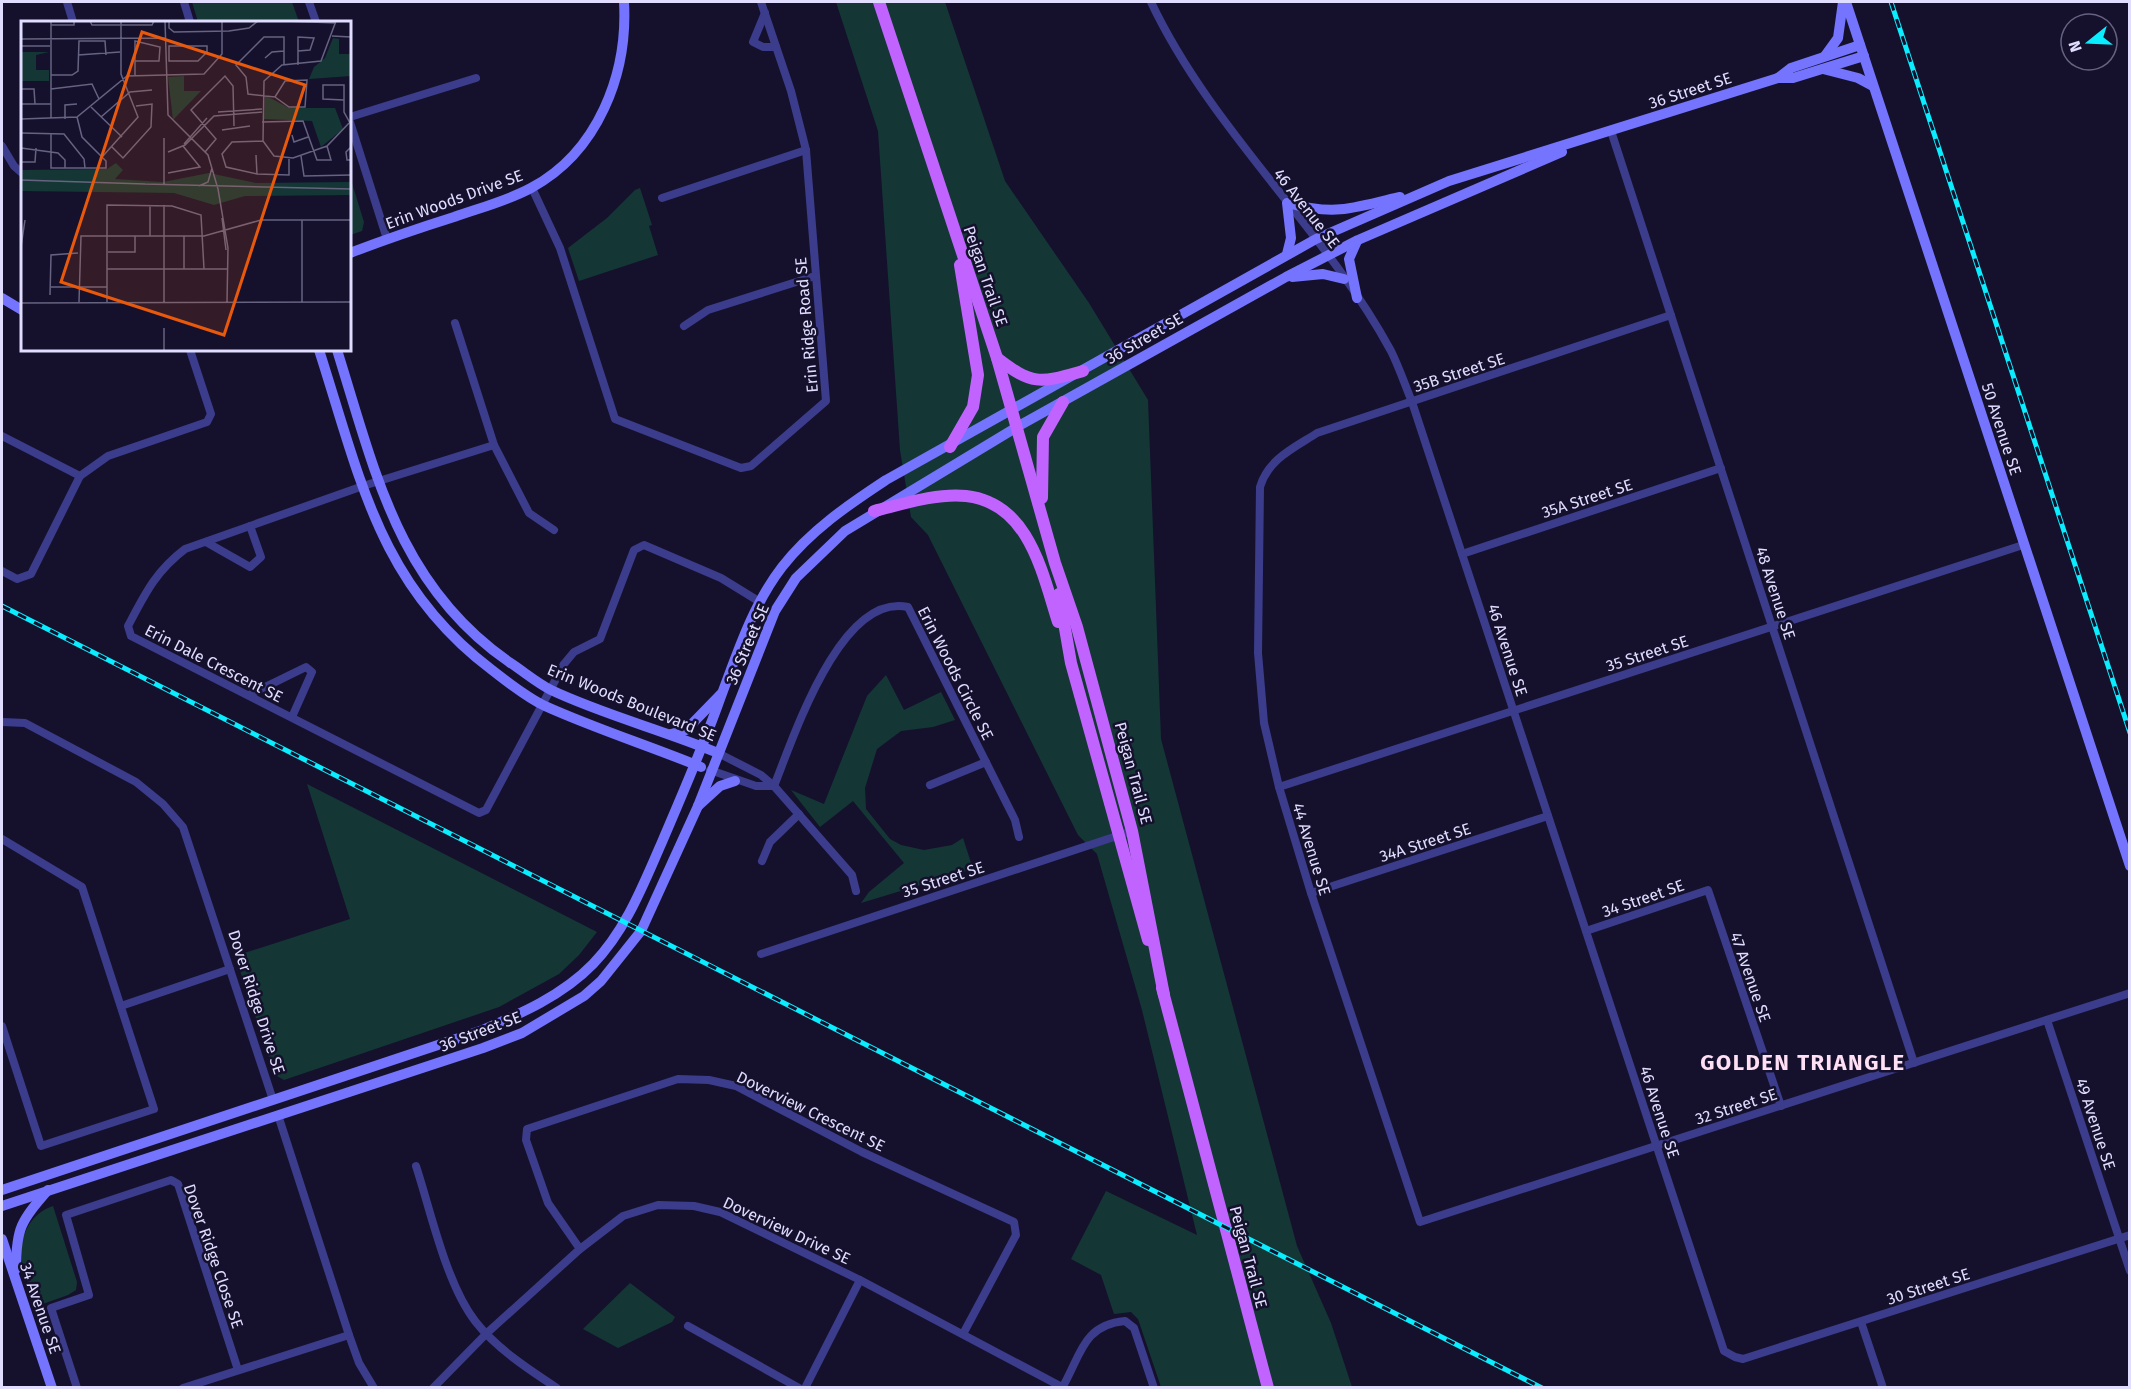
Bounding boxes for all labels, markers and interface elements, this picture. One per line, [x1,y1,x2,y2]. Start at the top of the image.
north arrow [2059,12,2119,72]
inset map [21,21,351,351]
text: N [2065,39,2086,54]
street label: 36 Street SE [1646,68,1734,113]
street label: 46 Avenue SE [1270,165,1344,252]
street label: Erin Woods Drive SE [383,166,525,233]
street label: Peigan Trail SE [959,223,1012,329]
street label: Erin Ridge Road SE [791,256,822,393]
street label: 36 Street SE [1102,309,1186,368]
street label: 35B Street SE [1411,349,1507,396]
street label: 50 Avenue SE [1978,381,2025,478]
street label: 35A Street SE [1539,475,1635,522]
street label: 48 Avenue SE [1752,544,1799,642]
street label: 36 Street SE [722,601,773,687]
street label: 46 Avenue SE [1484,602,1531,699]
street label: Erin Woods Circle SE [914,603,997,743]
street label: Erin Dale Crescent SE [142,620,286,706]
street label: 35 Street SE [1604,631,1691,676]
street label: Erin Woods Boulevard SE [545,660,719,745]
street label: Peigan Trail SE [1111,720,1156,826]
street label: 44 Avenue SE [1288,801,1335,898]
street label: 34A Street SE [1377,819,1473,866]
street label: 35 Street SE [900,857,987,902]
street label: 34 Street SE [1600,876,1687,921]
street label: Dover Ridge Drive SE [224,928,289,1077]
street label: 47 Avenue SE [1726,930,1775,1025]
street label: 36 Street SE [437,1007,524,1056]
district label: GOLDEN TRIANGLE [1700,1049,1906,1076]
street label: 46 Avenue SE [1636,1064,1683,1161]
street label: Doverview Crescent SE [734,1067,888,1156]
street label: 49 Avenue SE [2072,1076,2119,1172]
street label: 32 Street SE [1693,1084,1779,1129]
street label: Dover Ridge Close SE [180,1181,247,1331]
street label: Doverview Drive SE [720,1193,853,1268]
street label: Peigan Trail SE [1226,1204,1271,1310]
street label: 34 Avenue SE [16,1260,65,1356]
street label: 30 Street SE [1884,1264,1972,1309]

